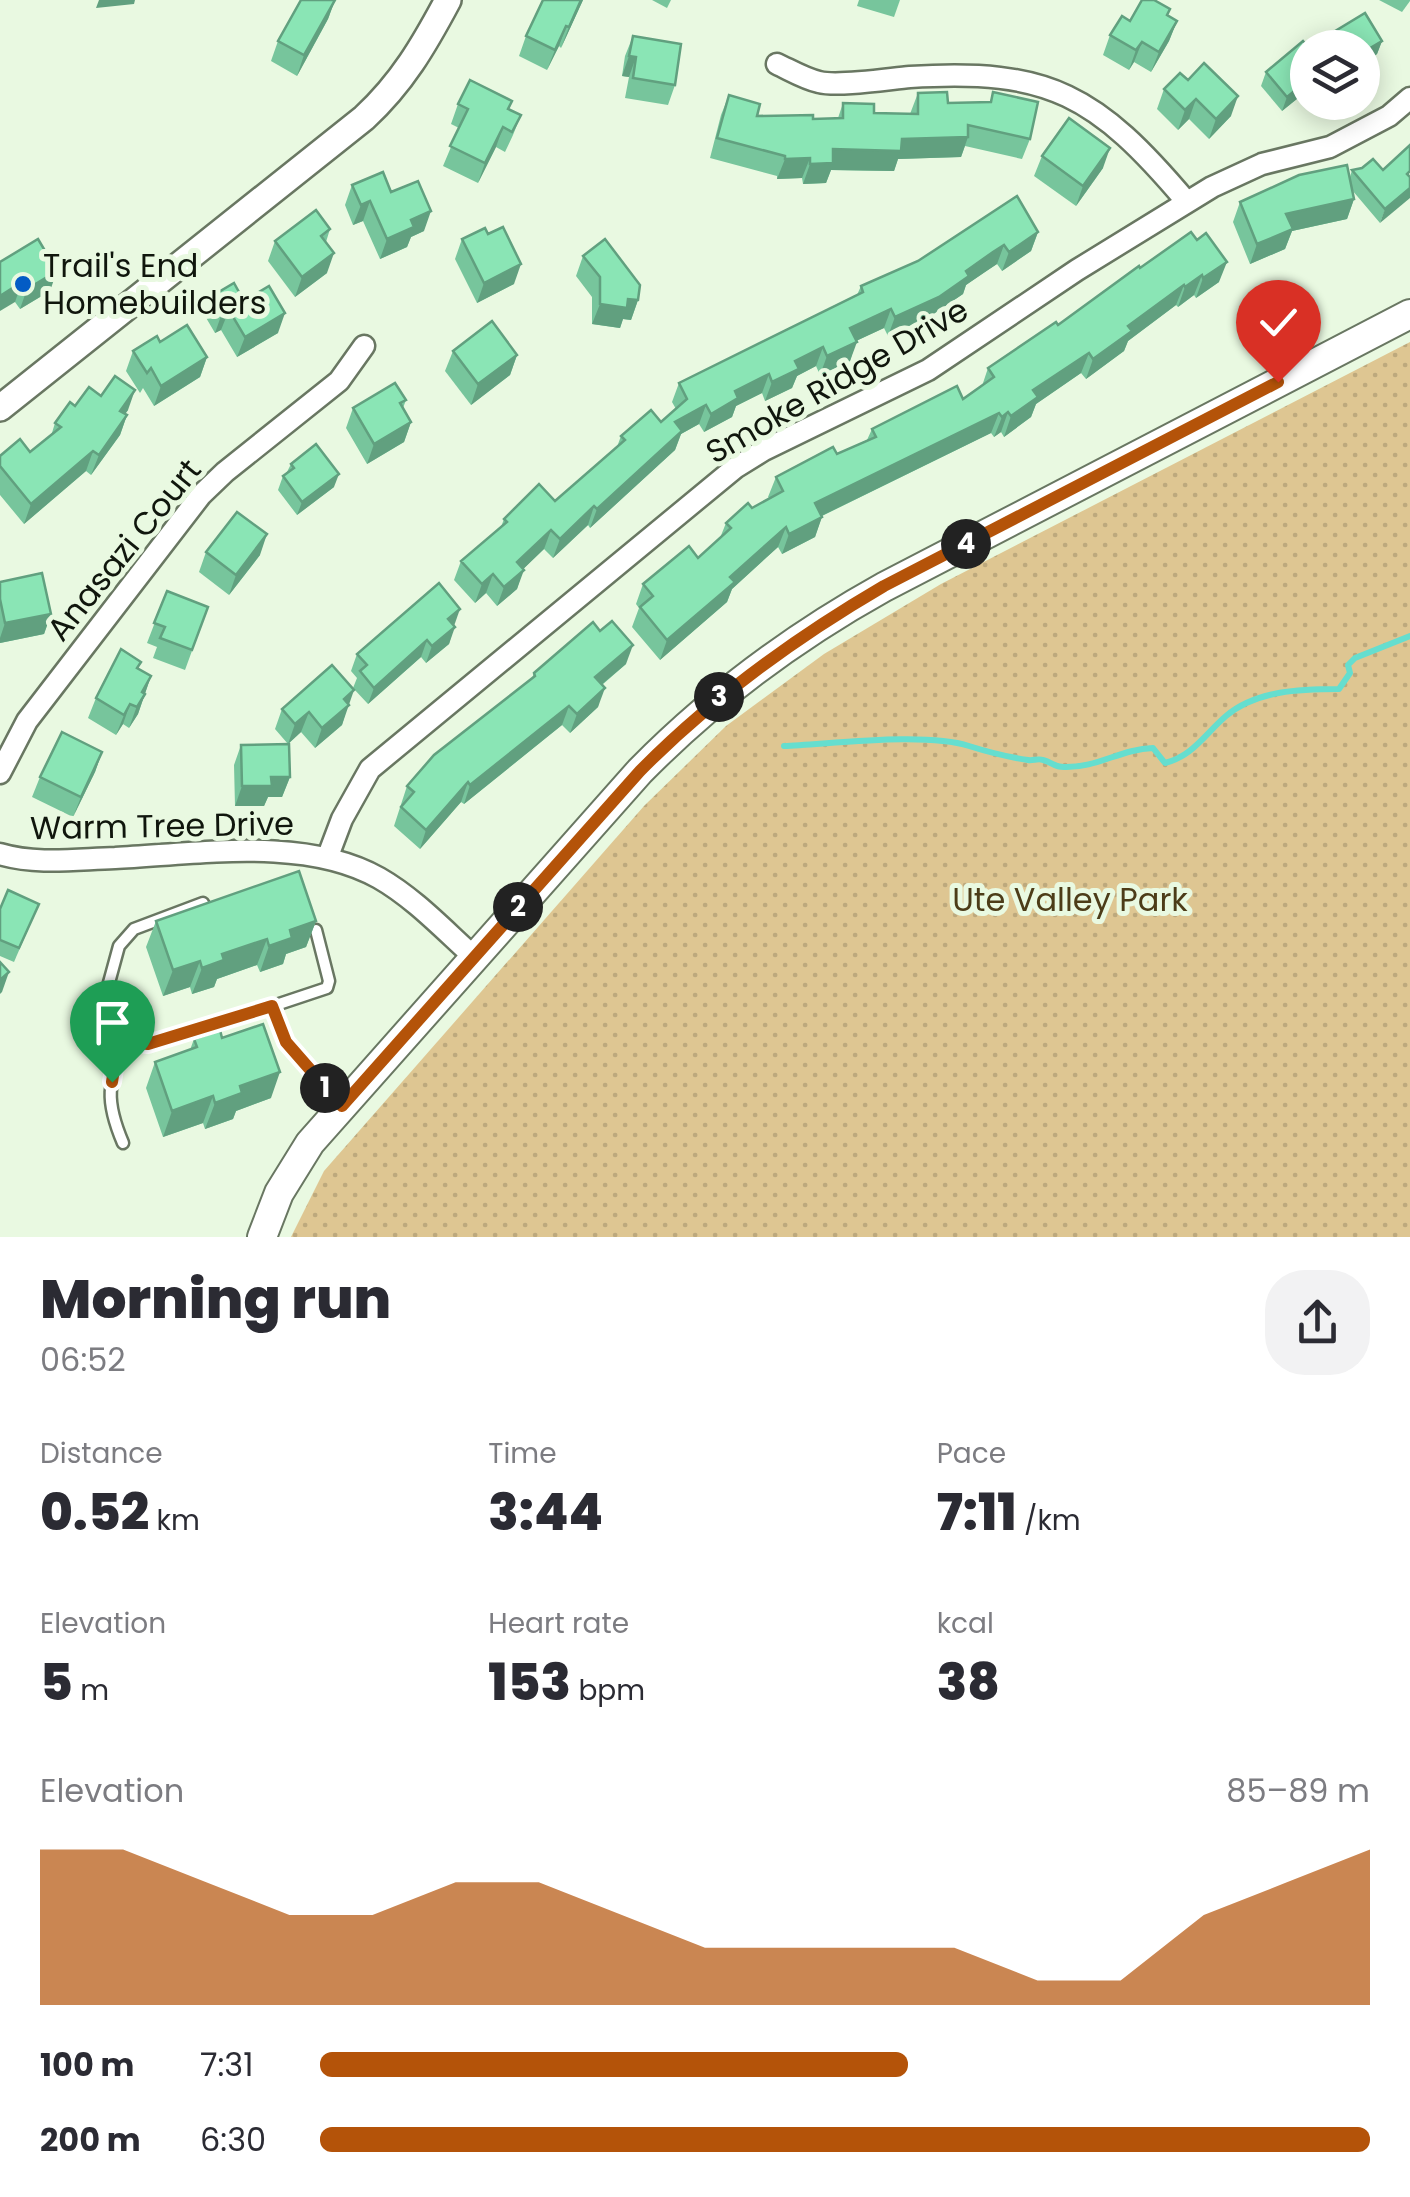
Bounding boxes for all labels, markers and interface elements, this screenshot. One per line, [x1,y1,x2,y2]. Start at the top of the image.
map controls [1290,30,1380,120]
button: layers [1290,30,1380,120]
place label: Trail's End Homebuilders [43,243,266,325]
marker: Trail's End Homebuilders [12,273,34,295]
pin [1236,280,1321,383]
street label: Smoke Ridge Drive [697,287,976,474]
icon: check [1251,295,1306,350]
street label: Anasazi Court [36,449,211,650]
pin: 4 [941,519,991,569]
text: 4 [957,524,975,563]
pin: 3 [694,672,744,722]
text: 3 [711,677,727,716]
street label: Warm Tree Drive [30,801,294,850]
park label: Ute Valley Park [952,877,1188,922]
pin: 2 [493,882,543,932]
text: 2 [510,887,526,926]
pin [70,980,155,1083]
icon: arrive [85,995,140,1050]
pin: 1 [300,1063,350,1113]
text: 1 [320,1068,330,1107]
text: Morning run [40,1260,391,1337]
button: share [1265,1270,1370,1375]
text: 06:52 [40,1337,126,1382]
text: Distance [40,1434,163,1473]
text: Time [488,1434,557,1473]
text: Pace [937,1434,1006,1473]
text: 0.52 [40,1477,149,1548]
text: 3:44 [488,1477,603,1548]
text: 7:11 [937,1477,1017,1548]
text: km [149,1501,200,1540]
text: /km [1017,1501,1081,1540]
text: Elevation [40,1604,166,1643]
text: Heart rate [488,1604,629,1643]
text: kcal [937,1604,994,1643]
text: 5 [40,1647,73,1718]
text: 153 [488,1647,571,1718]
text: 38 [937,1647,1000,1718]
text: m [73,1671,109,1710]
text: bpm [571,1671,645,1710]
text: Elevation [40,1768,184,1813]
text: 85–89 m [1226,1768,1370,1813]
text: 100 m [40,2042,134,2087]
text: 7:31 [200,2042,253,2087]
text: 200 m [40,2117,141,2162]
text: 6:30 [200,2117,266,2162]

